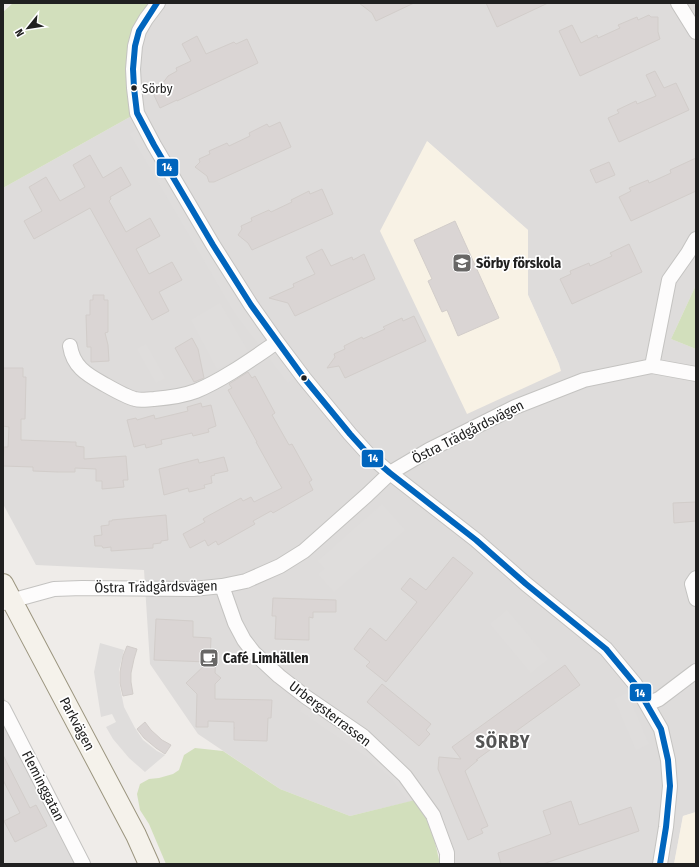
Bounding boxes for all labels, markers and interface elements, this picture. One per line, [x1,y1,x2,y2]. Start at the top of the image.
north arrow [8,8,48,48]
text: N [12,27,27,39]
place label: Sörby [142,81,173,96]
marker: Sörby [129,83,139,93]
line badge: 14 [156,158,179,177]
text: 14 [162,161,172,174]
school or university icon: Sörby förskola [451,252,473,274]
place label: Sörby förskola [476,255,561,272]
unlabelled marker [299,373,309,383]
street label: Östra Trädgårdsvägen [409,396,527,468]
line badge: 14 [361,449,384,468]
text: 14 [368,452,378,465]
street label: Östra Trädgårdsvägen [94,576,218,597]
cafe icon: Café Limhällen [198,647,220,669]
place label: Café Limhällen [223,650,309,667]
street label: Urbergsterrassen [286,678,374,750]
line badge: 14 [629,683,652,702]
text: 14 [635,687,645,700]
street label: Parkvägen [56,694,98,754]
district label: SÖRBY [475,731,531,753]
street label: Fleminggatan [18,748,68,824]

